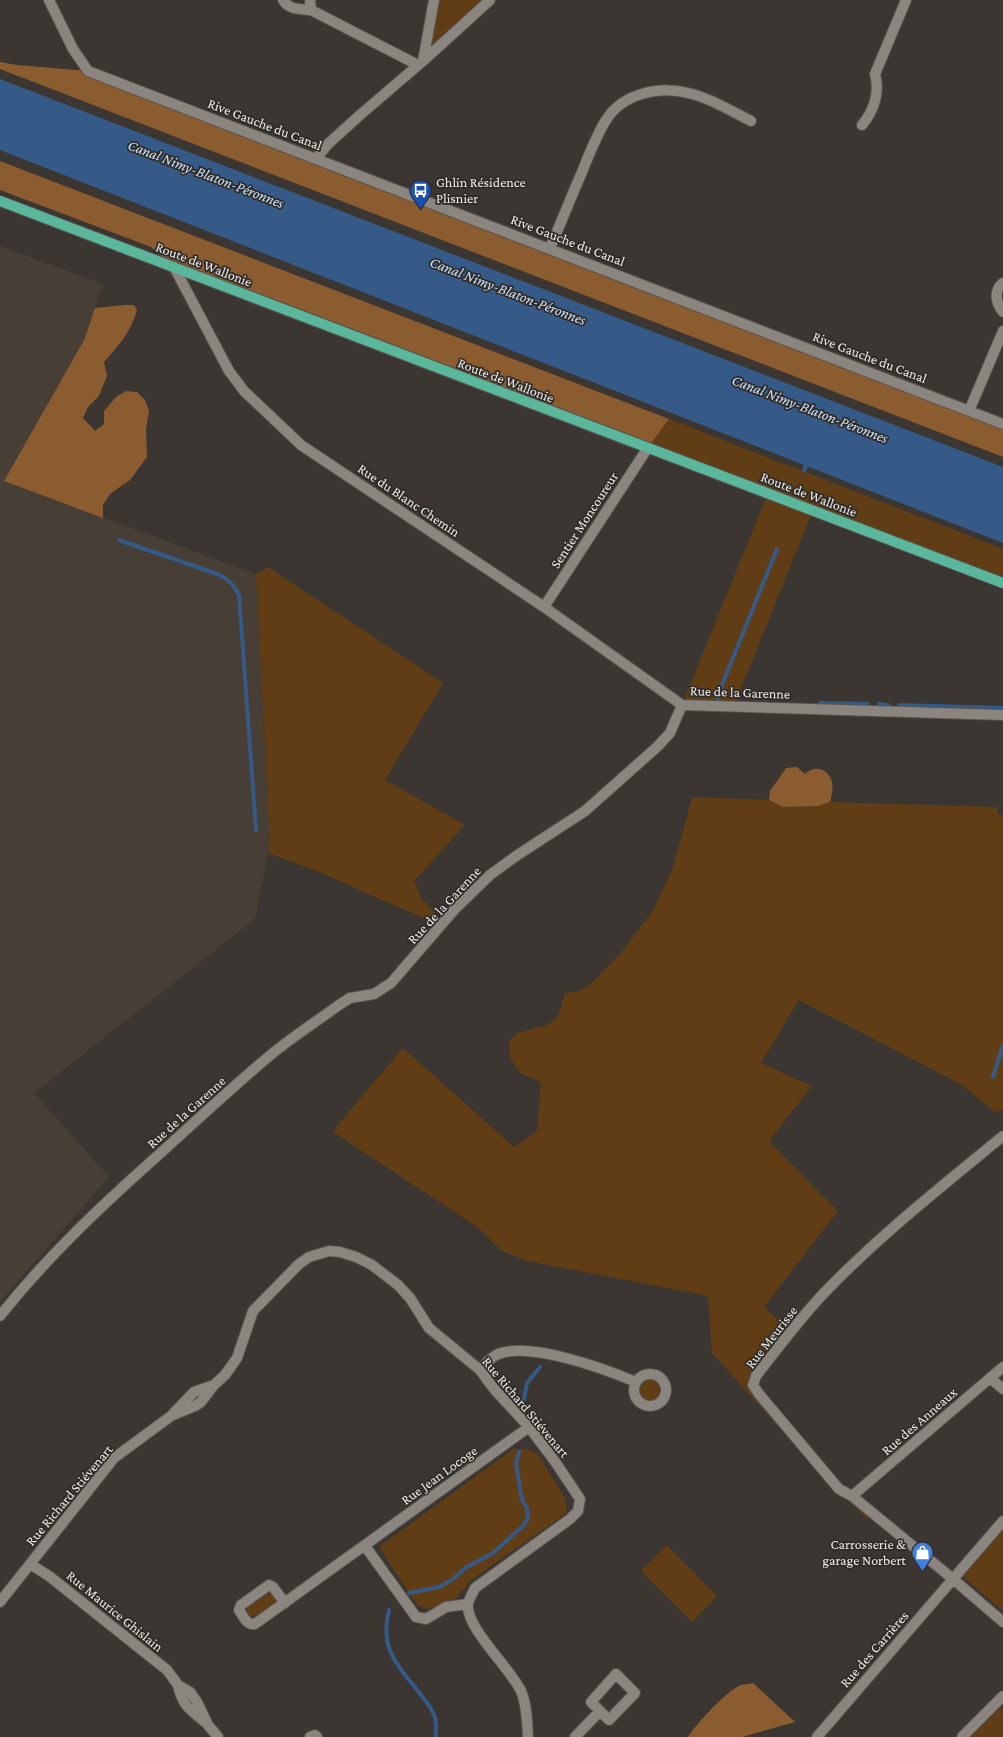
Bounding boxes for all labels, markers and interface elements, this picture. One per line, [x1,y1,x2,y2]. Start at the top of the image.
street label: Rive Gauche du Canal [206,95,325,153]
water label: Canal Nimy-Blaton-Péronnes [125,137,287,212]
place label: Ghlin Résidence Plisnier [436,174,526,206]
bus stop icon: Ghlin Résidence Plisnier [407,177,433,210]
street label: Rive Gauche du Canal [509,211,628,269]
street label: Route de Wallonie [154,238,254,290]
water label: Canal Nimy-Blaton-Péronnes [427,254,589,329]
street label: Rive Gauche du Canal [811,328,930,386]
street label: Route de Wallonie [456,354,556,406]
water label: Canal Nimy-Blaton-Péronnes [729,372,891,447]
street label: Rue du Blanc Chemin [355,460,463,540]
street label: Route de Wallonie [759,468,859,520]
street label: Sentier Moncoureur [547,469,621,571]
street label: Rue de la Garenne [690,682,790,702]
street label: Rue de la Garenne [404,863,484,947]
street label: Rue de la Garenne [143,1073,229,1151]
street label: Rue Meurisse [742,1303,800,1371]
street label: Rue Richard Stiévenart [479,1353,573,1461]
street label: Rue des Anneaux [878,1384,960,1458]
street label: Rue Richard Stiévenart [22,1441,116,1549]
street label: Rue Jean Locoge [398,1442,480,1508]
place label: Carrosserie & garage Norbert [822,1536,906,1568]
shop icon: Carrosserie & garage Norbert [909,1539,935,1572]
street label: Rue Maurice Ghislain [64,1567,167,1655]
street label: Rue des Carrières [836,1607,912,1691]

